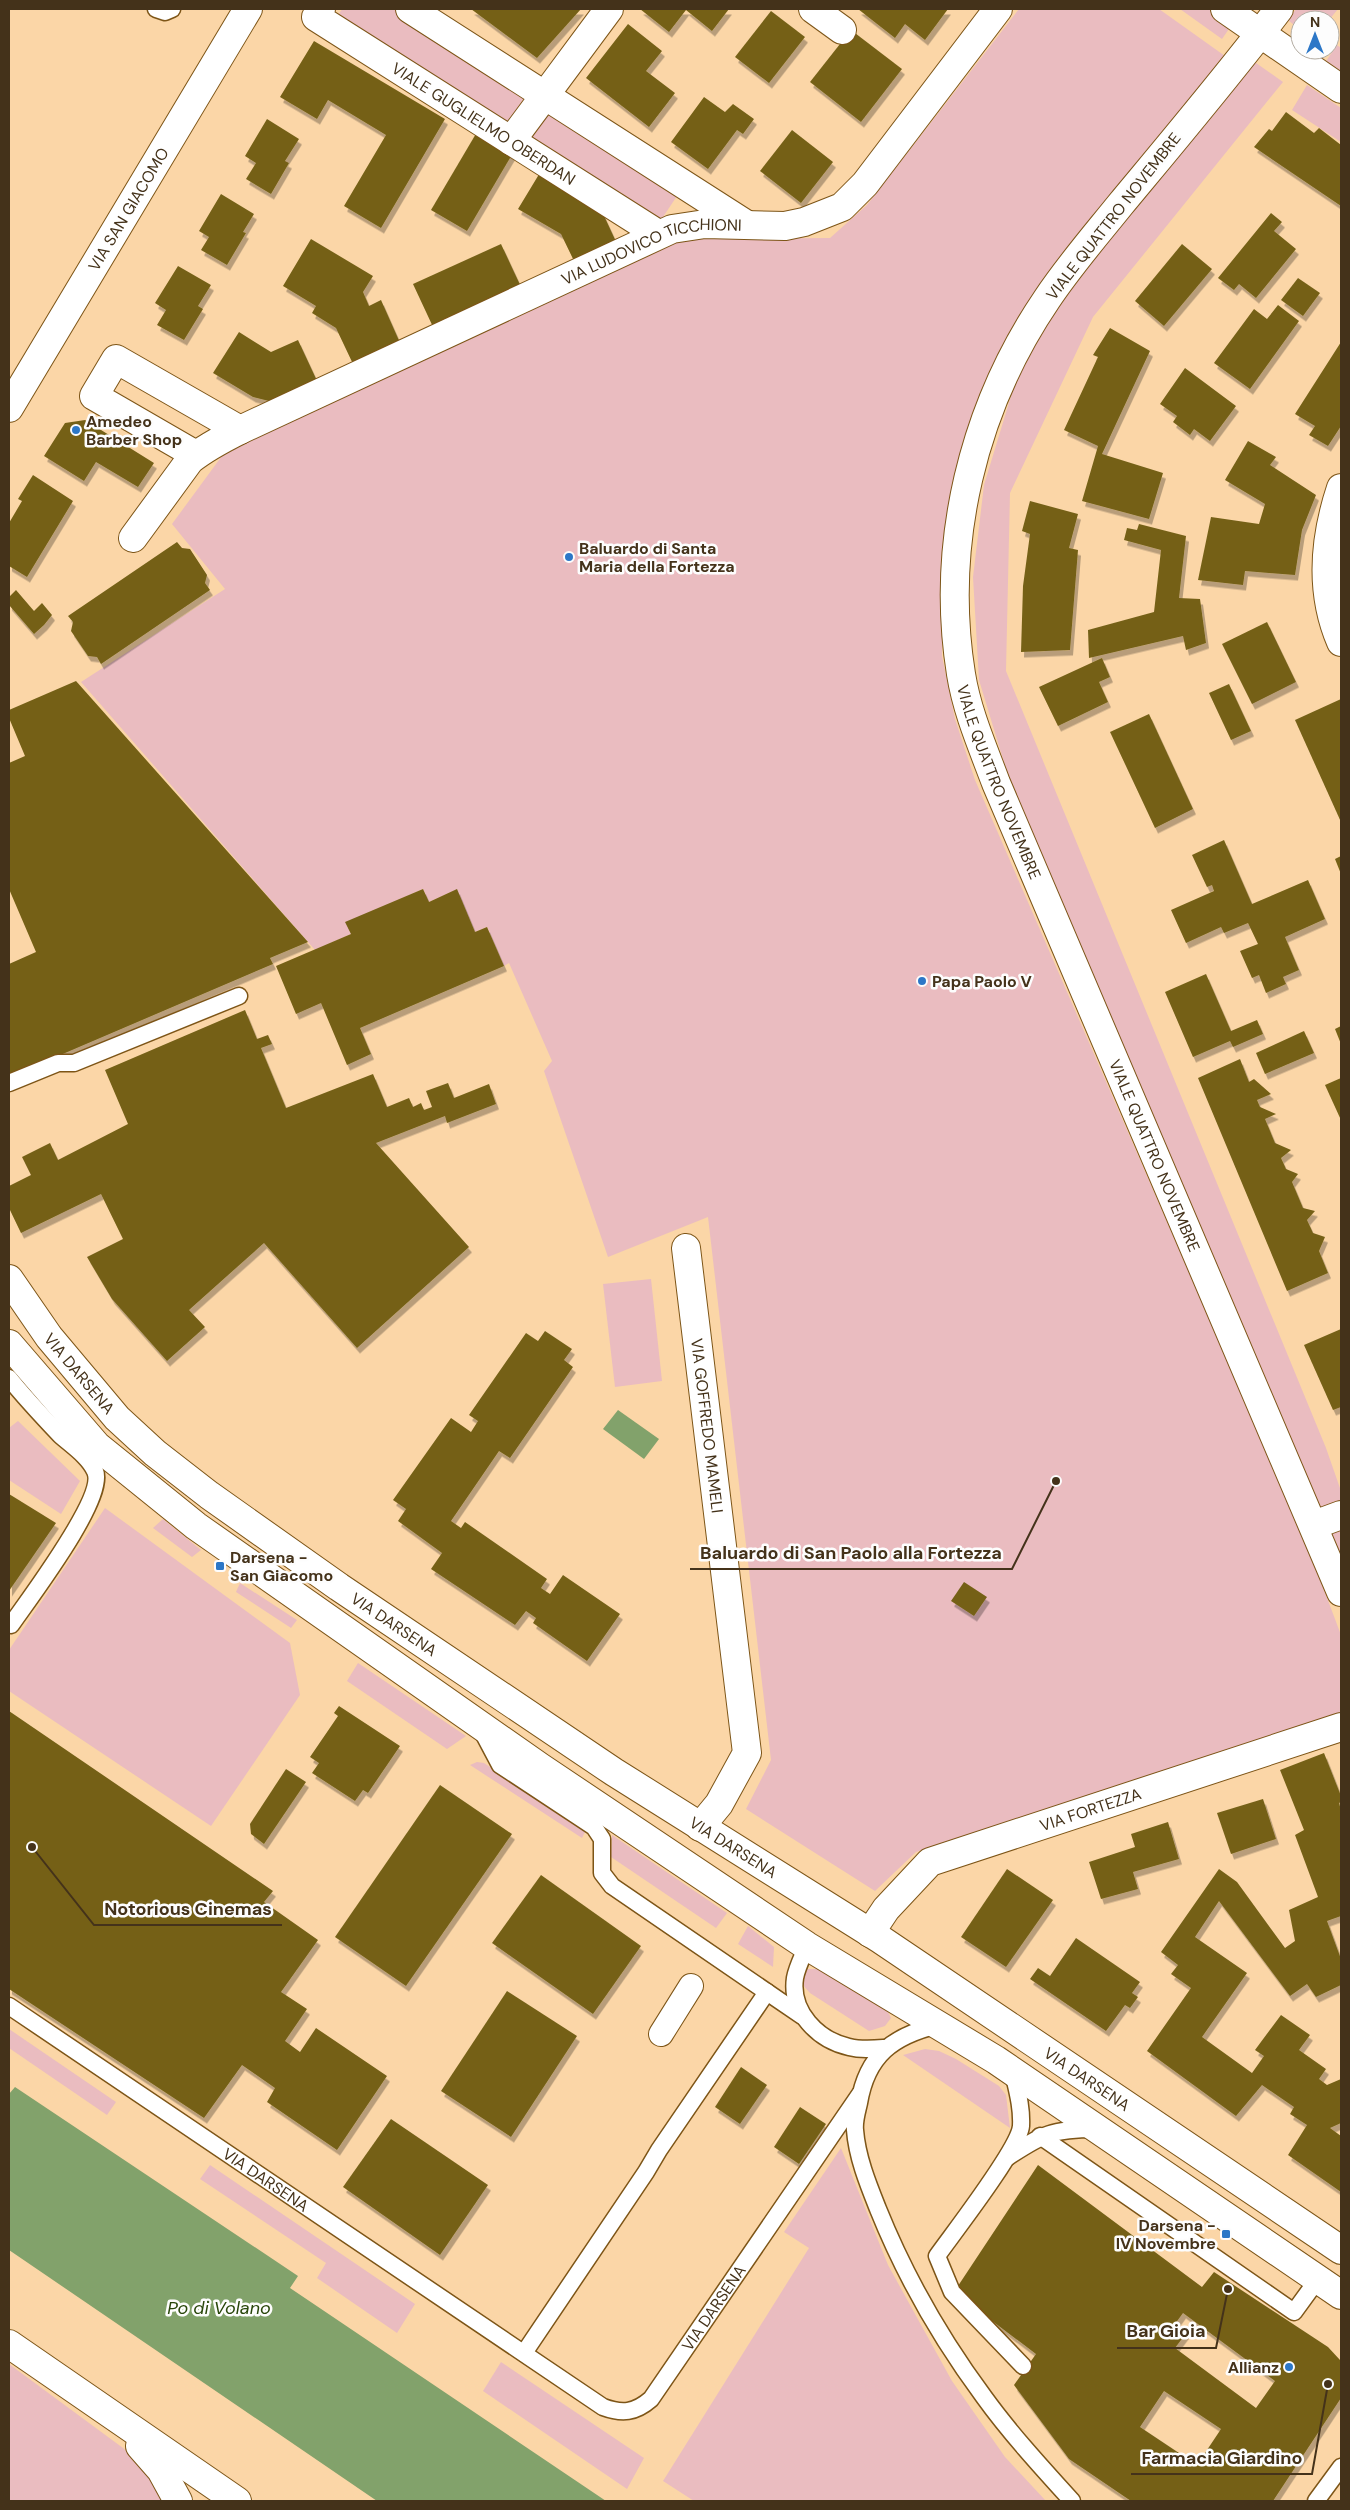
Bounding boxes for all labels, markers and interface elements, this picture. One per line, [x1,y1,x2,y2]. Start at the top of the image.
north arrow [1290,10,1340,60]
text: N [1310,13,1320,31]
street label: VIALE GUGLIELMO OBERDAN [387,58,579,190]
street label: VIALE QUATTRO NOVEMBRE [1041,128,1185,304]
street label: VIA SAN GIACOMO [84,144,174,275]
street label: VIA LUDOVICO TICCHIONI [558,214,742,290]
place label: Amedeo Barber Shop [86,411,182,450]
marker: Amedeo Barber Shop [70,424,82,436]
place label: Baluardo di Santa Maria della Fortezza [579,538,735,577]
marker: Baluardo di Santa Maria della Fortezza [563,551,575,563]
street label: VIALE QUATTRO NOVEMBRE [952,683,1046,883]
place label: Papa Paolo V [932,971,1033,992]
marker: Papa Paolo V [916,975,928,987]
street label: VIALE QUATTRO NOVEMBRE [1104,1056,1205,1255]
street label: VIA DARSENA [39,1329,120,1419]
street label: VIA GOFFREDO MAMELI [686,1337,728,1514]
callout: Baluardo di San Paolo alla Fortezza [690,1536,1012,1569]
text: Baluardo di San Paolo alla Fortezza [700,1541,1002,1565]
place label: Darsena - San Giacomo [230,1547,333,1586]
marker: Darsena - San Giacomo [214,1560,226,1572]
street label: VIA DARSENA [347,1588,441,1661]
street label: VIA FORTEZZA [1037,1783,1144,1836]
street label: VIA DARSENA [685,1812,781,1883]
callout: Notorious Cinemas [94,1892,282,1925]
text: Notorious Cinemas [104,1897,272,1921]
street label: VIA DARSENA [1040,2043,1134,2116]
street label: VIA DARSENA [218,2143,313,2217]
place label: Darsena - IV Novembre [1116,2215,1216,2254]
marker: Darsena - IV Novembre [1220,2228,1232,2240]
street label: VIA DARSENA [677,2261,751,2355]
water label: Po di Volano [167,2296,271,2320]
callout: Bar Gioia [1117,2315,1216,2348]
text: Bar Gioia [1126,2319,1206,2343]
place label: Allianz [1228,2357,1279,2378]
marker: Allianz [1283,2361,1295,2373]
callout: Farmacia Giardino [1131,2441,1312,2474]
text: Farmacia Giardino [1142,2446,1302,2470]

